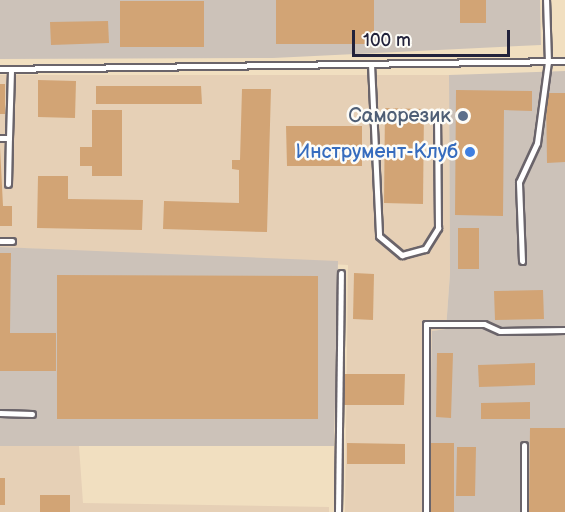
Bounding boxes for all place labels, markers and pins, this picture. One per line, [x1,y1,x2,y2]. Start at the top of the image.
place label: Саморезик [348,104,451,128]
marker: Саморезик [456,109,470,123]
place label: Инструмент-Клуб [296,140,458,164]
marker: Инструмент-Клуб [463,145,477,159]

